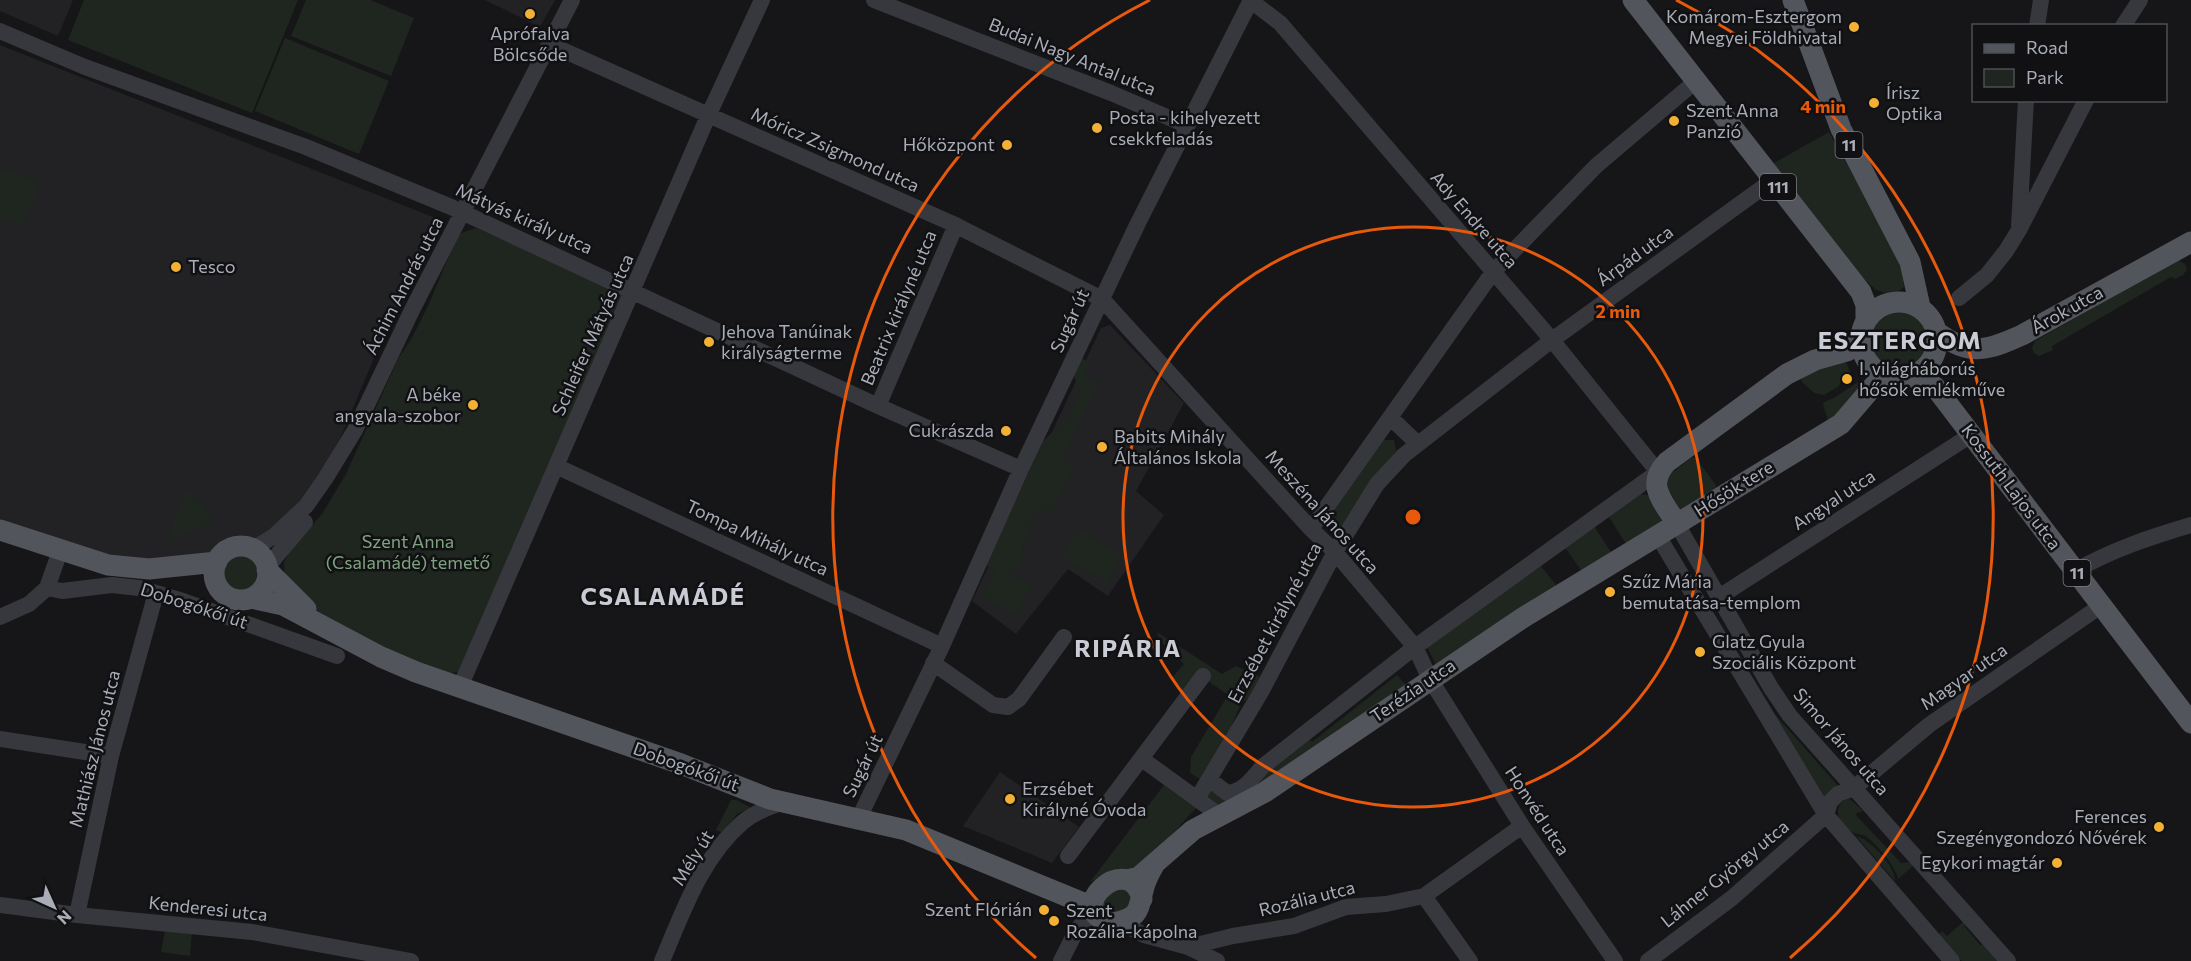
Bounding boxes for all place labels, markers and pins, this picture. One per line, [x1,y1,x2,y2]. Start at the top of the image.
place label: Komárom-Esztergom Megyei Földhivatal [1666,5,1842,48]
marker: Aprófalva Bölcsőde [523,7,537,21]
marker: Komárom-Esztergom Megyei Földhivatal [1847,20,1861,34]
place label: Aprófalva Bölcsőde [490,22,570,65]
place label: Írisz Optika [1886,81,1942,124]
marker: Írisz Optika [1867,96,1881,110]
place label: Szent Anna Panzió [1686,99,1779,142]
place label: Posta - kihelyezett csekkfeladás [1109,106,1260,149]
marker: Szent Anna Panzió [1667,114,1681,128]
marker: Posta - kihelyezett csekkfeladás [1090,121,1104,135]
place label: Hőközpont [903,133,995,155]
marker: Hőközpont [1000,138,1014,152]
place label: Tesco [188,255,236,277]
marker: Tesco [169,260,183,274]
place label: Jehova Tanúinak királyságterme [721,320,853,363]
marker: Jehova Tanúinak királyságterme [702,335,716,349]
place label: I. világháborús hősök emlékműve [1859,357,2005,400]
marker: I. világháborús hősök emlékműve [1840,372,1854,386]
place label: A béke angyala-szobor [335,383,461,426]
marker: A béke angyala-szobor [466,398,480,412]
place label: Cukrászda [909,419,994,441]
marker: Cukrászda [999,424,1013,438]
place label: Babits Mihály Általános Iskola [1114,425,1242,468]
marker: Babits Mihály Általános Iskola [1095,440,1109,454]
centre of rings [1403,507,1423,527]
place label: Szűz Mária bemutatása-templom [1622,570,1801,613]
marker: Szűz Mária bemutatása-templom [1603,585,1617,599]
place label: Glatz Gyula Szociális Központ [1712,630,1856,673]
marker: Glatz Gyula Szociális Központ [1693,645,1707,659]
place label: Erzsébet Királyné Óvoda [1022,777,1146,820]
marker: Erzsébet Királyné Óvoda [1003,792,1017,806]
place label: Ferences Szegénygondozó Nővérek [1936,805,2147,848]
marker: Ferences Szegénygondozó Nővérek [2152,820,2166,834]
place label: Egykori magtár [1921,851,2045,873]
marker: Egykori magtár [2050,856,2064,870]
place label: Szent Flórián [925,898,1032,920]
place label: Szent Rozália-kápolna [1066,899,1198,942]
marker: Szent Flórián [1037,903,1051,917]
marker: Szent Rozália-kápolna [1047,914,1061,928]

